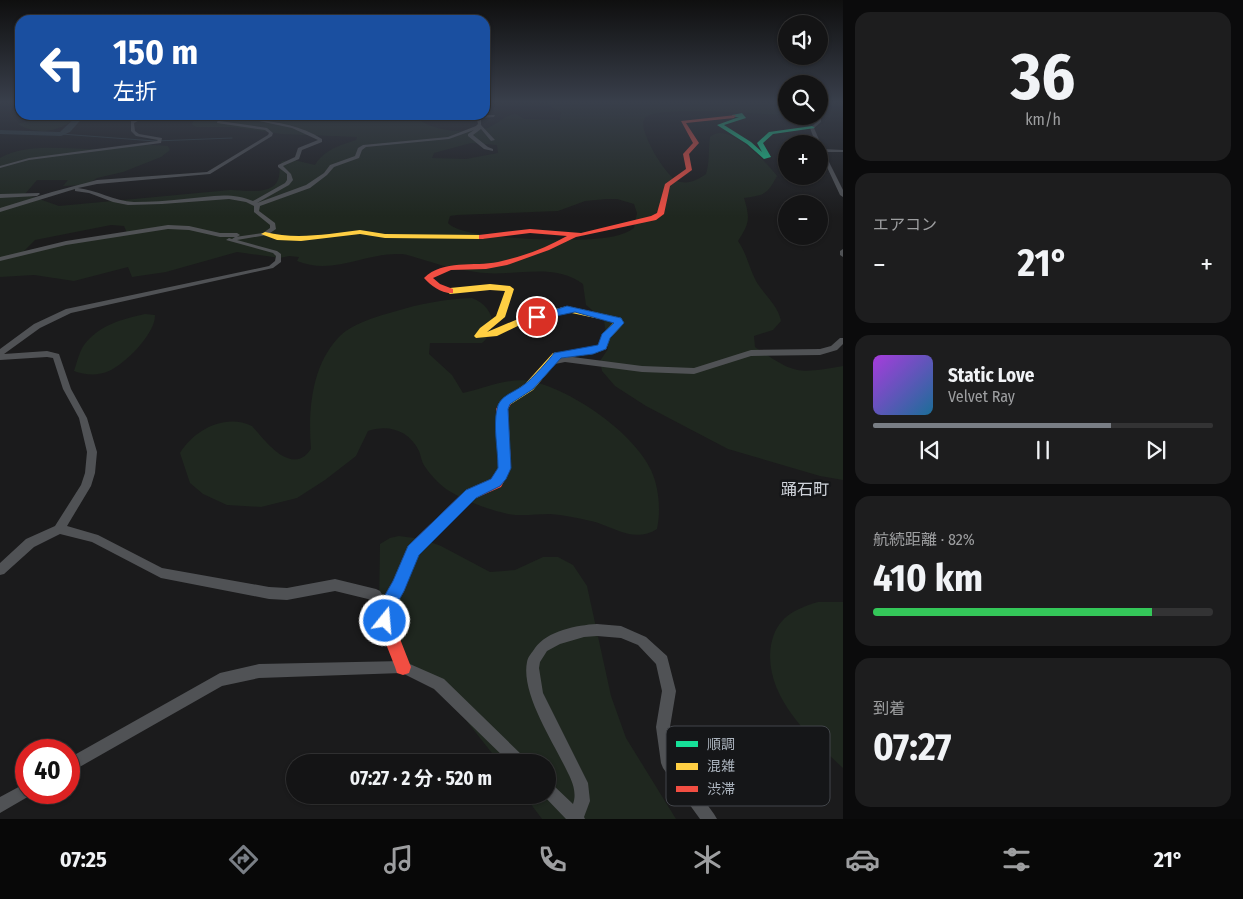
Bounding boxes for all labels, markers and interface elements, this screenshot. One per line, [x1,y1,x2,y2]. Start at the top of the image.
map controls [778,15,828,245]
button: sound [778,15,828,65]
text: 150 m [113,31,198,73]
icon: left [30,35,95,100]
text: 36 [1011,38,1075,116]
button: search [778,75,828,125]
text: 左折 [113,78,157,105]
text: km/h [1025,110,1061,129]
button: + [778,135,828,185]
button: − [778,195,828,245]
text: エアコン [873,215,937,234]
text: 21° [1018,240,1068,286]
text: − [873,248,886,281]
text: + [1200,248,1213,281]
pin [516,296,558,338]
icon: arrive [523,303,551,331]
text: Static Love [948,364,1035,387]
text: Velvet Ray [948,387,1015,406]
icon: previous [916,436,944,464]
icon: pause [1029,436,1057,464]
icon: next [1142,436,1170,464]
district label: 踊石町 [781,480,829,499]
text: 航続距離 · 82% [873,530,975,549]
text: 410 km [873,555,983,601]
position arrow [358,594,410,646]
text: 到着 [873,699,905,718]
text: 07:27 [873,724,952,770]
legend [666,726,830,806]
text: 順調 [707,736,735,753]
speed limit sign: 40 [15,739,80,804]
text: 混雑 [707,758,735,775]
text: 07:27 · 2 分 · 520 m [350,767,492,790]
text: 渋滞 [707,781,735,798]
icon: directions [226,842,261,877]
icon: music [381,842,416,877]
icon: phone [535,842,570,877]
icon: climate [690,842,725,877]
icon: car [845,842,880,877]
icon: filters [999,842,1034,877]
text: 07:25 [60,846,107,873]
text: 21° [1154,846,1183,873]

